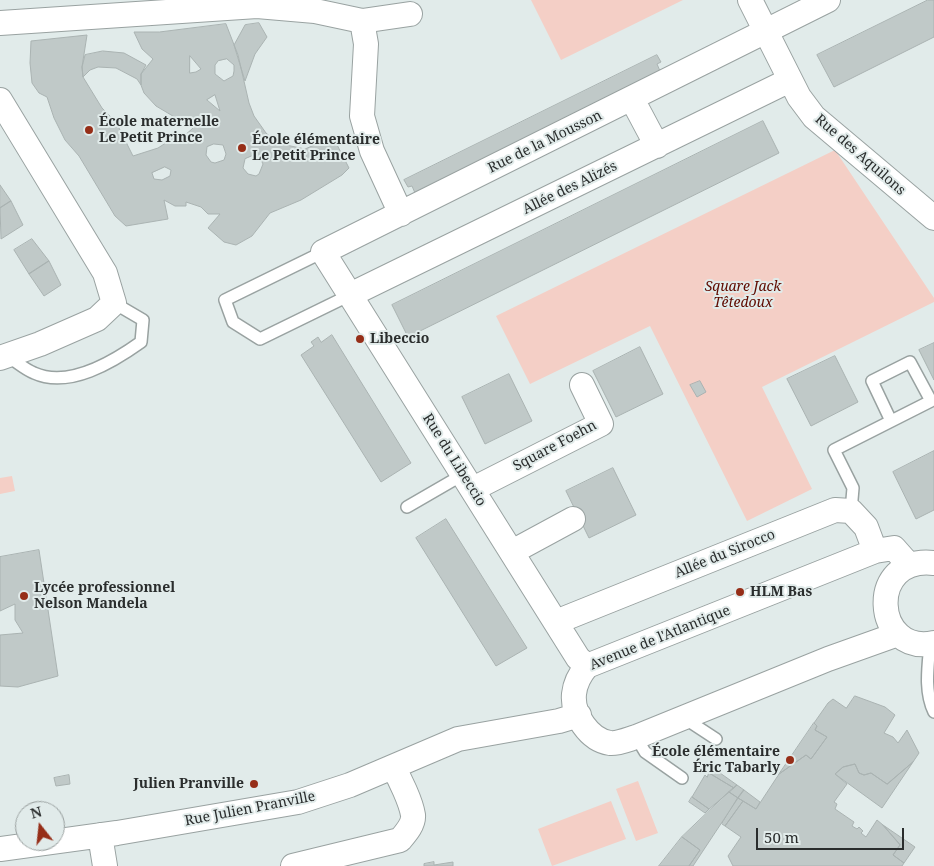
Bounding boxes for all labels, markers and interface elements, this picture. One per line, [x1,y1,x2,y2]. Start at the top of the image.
street label: Rue de la Mousson [485,107,605,177]
street label: Rue des Aquilons [811,111,909,199]
place label: École maternelle Le Petit Prince [99,114,219,146]
marker: École maternelle Le Petit Prince [83,124,95,136]
place label: École élémentaire Le Petit Prince [252,132,380,164]
marker: École élémentaire Le Petit Prince [236,142,248,154]
street label: Allée des Alizés [520,158,620,218]
park label: Square Jack Têtedoux [705,279,781,312]
place label: Libeccio [370,331,429,347]
marker: Libeccio [354,333,366,345]
street label: Rue du Libeccio [419,411,489,509]
street label: Square Foehn [510,417,600,475]
street label: Allée du Sirocco [672,526,778,582]
place label: Lycée professionnel Nelson Mandela [34,580,175,612]
place label: HLM Bas [750,584,812,600]
marker: HLM Bas [734,586,746,598]
marker: Lycée professionnel Nelson Mandela [18,590,30,602]
street label: Avenue de l'Atlantique [587,602,733,674]
place label: École élémentaire Éric Tabarly [652,744,780,776]
marker: École élémentaire Éric Tabarly [784,754,796,766]
place label: Julien Pranville [133,776,244,792]
marker: Julien Pranville [248,778,260,790]
street label: Rue Julien Pranville [183,788,317,830]
north arrow [15,801,65,851]
text: N [28,801,44,823]
scale bar [759,818,906,850]
text: 50 m [764,827,799,847]

